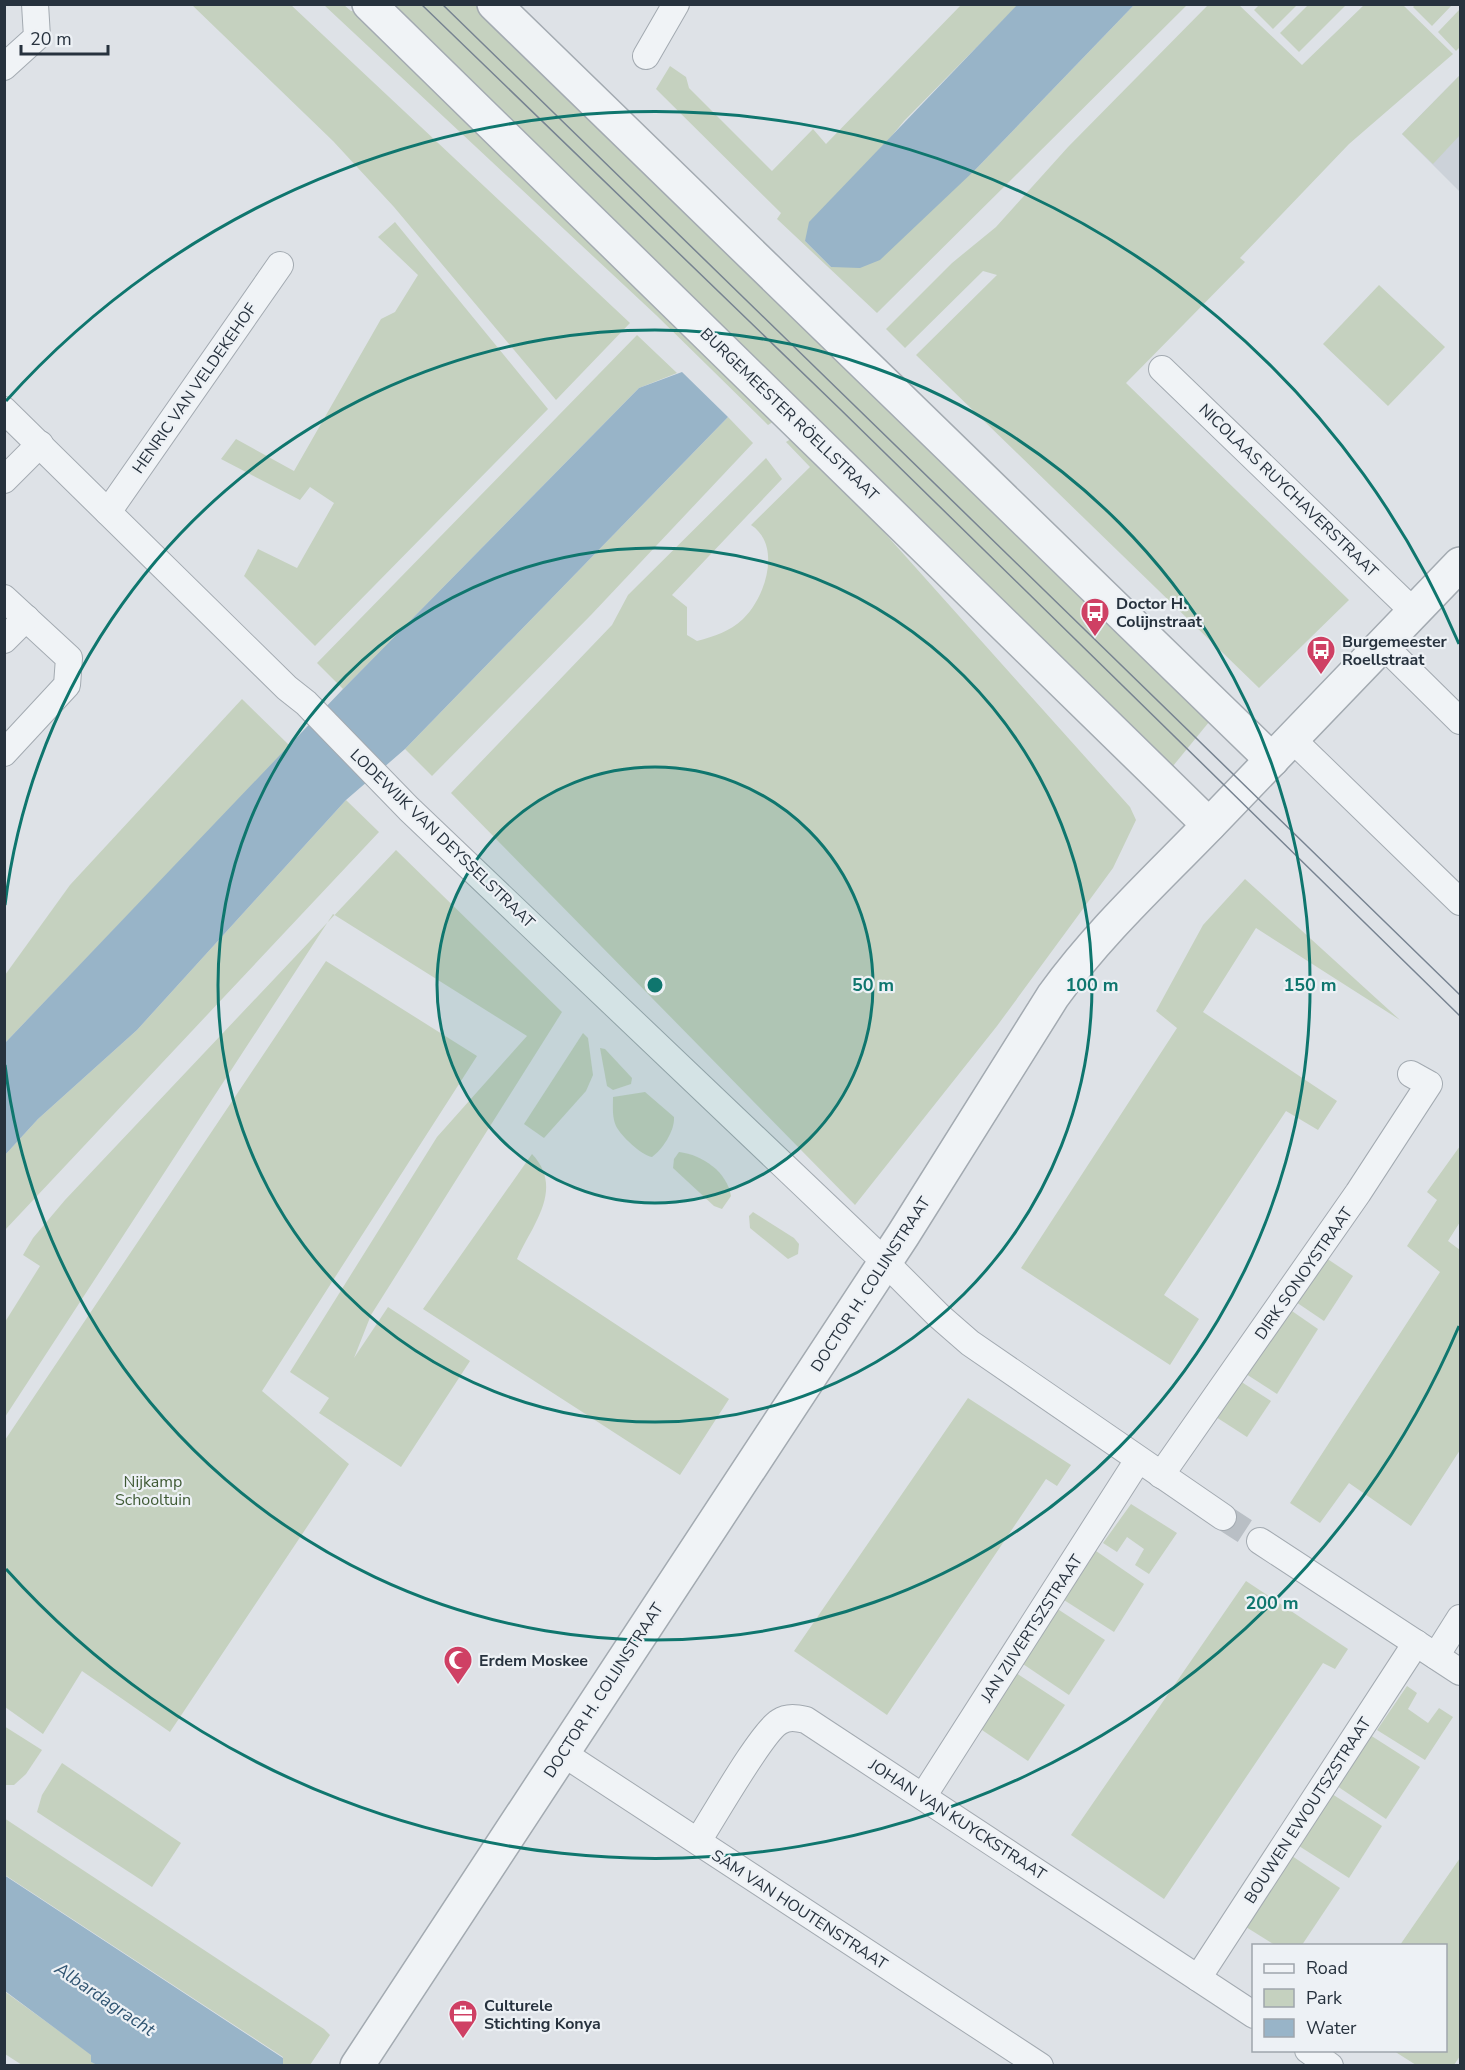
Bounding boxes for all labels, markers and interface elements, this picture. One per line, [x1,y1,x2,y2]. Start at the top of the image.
scale bar [21,18,108,56]
text: 20 m [30,27,72,51]
street label: HENRIC VAN VELDEKEHOF [127,299,262,478]
street label: BURGEMEESTER RÖELLSTRAAT [695,323,884,506]
street label: NICOLAAS RUYCHAVERSTRAAT [1194,399,1383,583]
place label: Doctor H. Colijnstraat [1116,593,1203,633]
bus stop icon: Doctor H. Colijnstraat [1079,596,1111,638]
place label: Burgemeester Roellstraat [1342,631,1448,671]
bus stop icon: Burgemeester Roellstraat [1305,634,1337,676]
street label: LODEWIJK VAN DEYSSELSTRAAT [345,744,540,934]
text: 50 m [852,973,894,997]
text: 100 m [1065,973,1119,997]
text: 150 m [1283,973,1337,997]
centre of rings [645,975,665,995]
street label: DOCTOR H. COLIJNSTRAAT [806,1192,936,1376]
street label: DIRK SONOYSTRAAT [1250,1203,1358,1344]
park label: Nijkamp Schooltuin [115,1471,191,1511]
street label: JAN ZIJVERTSZSTRAAT [975,1550,1088,1708]
text: 200 m [1245,1591,1299,1615]
street label: DOCTOR H. COLIJNSTRAAT [539,1598,669,1782]
mosque icon: Erdem Moskee [442,1644,474,1686]
place label: Erdem Moskee [479,1650,588,1672]
street label: BOUWEN EWOUTSZSTRAAT [1239,1713,1377,1908]
street label: JOHAN VAN KUYCKSTRAAT [864,1754,1051,1886]
street label: SAM VAN HOUTENSTRAAT [707,1845,892,1975]
legend [1252,1944,1447,2052]
water label: Albardagracht [49,1956,160,2042]
text: Road [1306,1956,1348,1980]
text: Park [1306,1986,1343,2010]
place label: Culturele Stichting Konya [484,1995,601,2035]
office icon: Culturele Stichting Konya [447,1998,479,2040]
text: Water [1306,2016,1357,2040]

